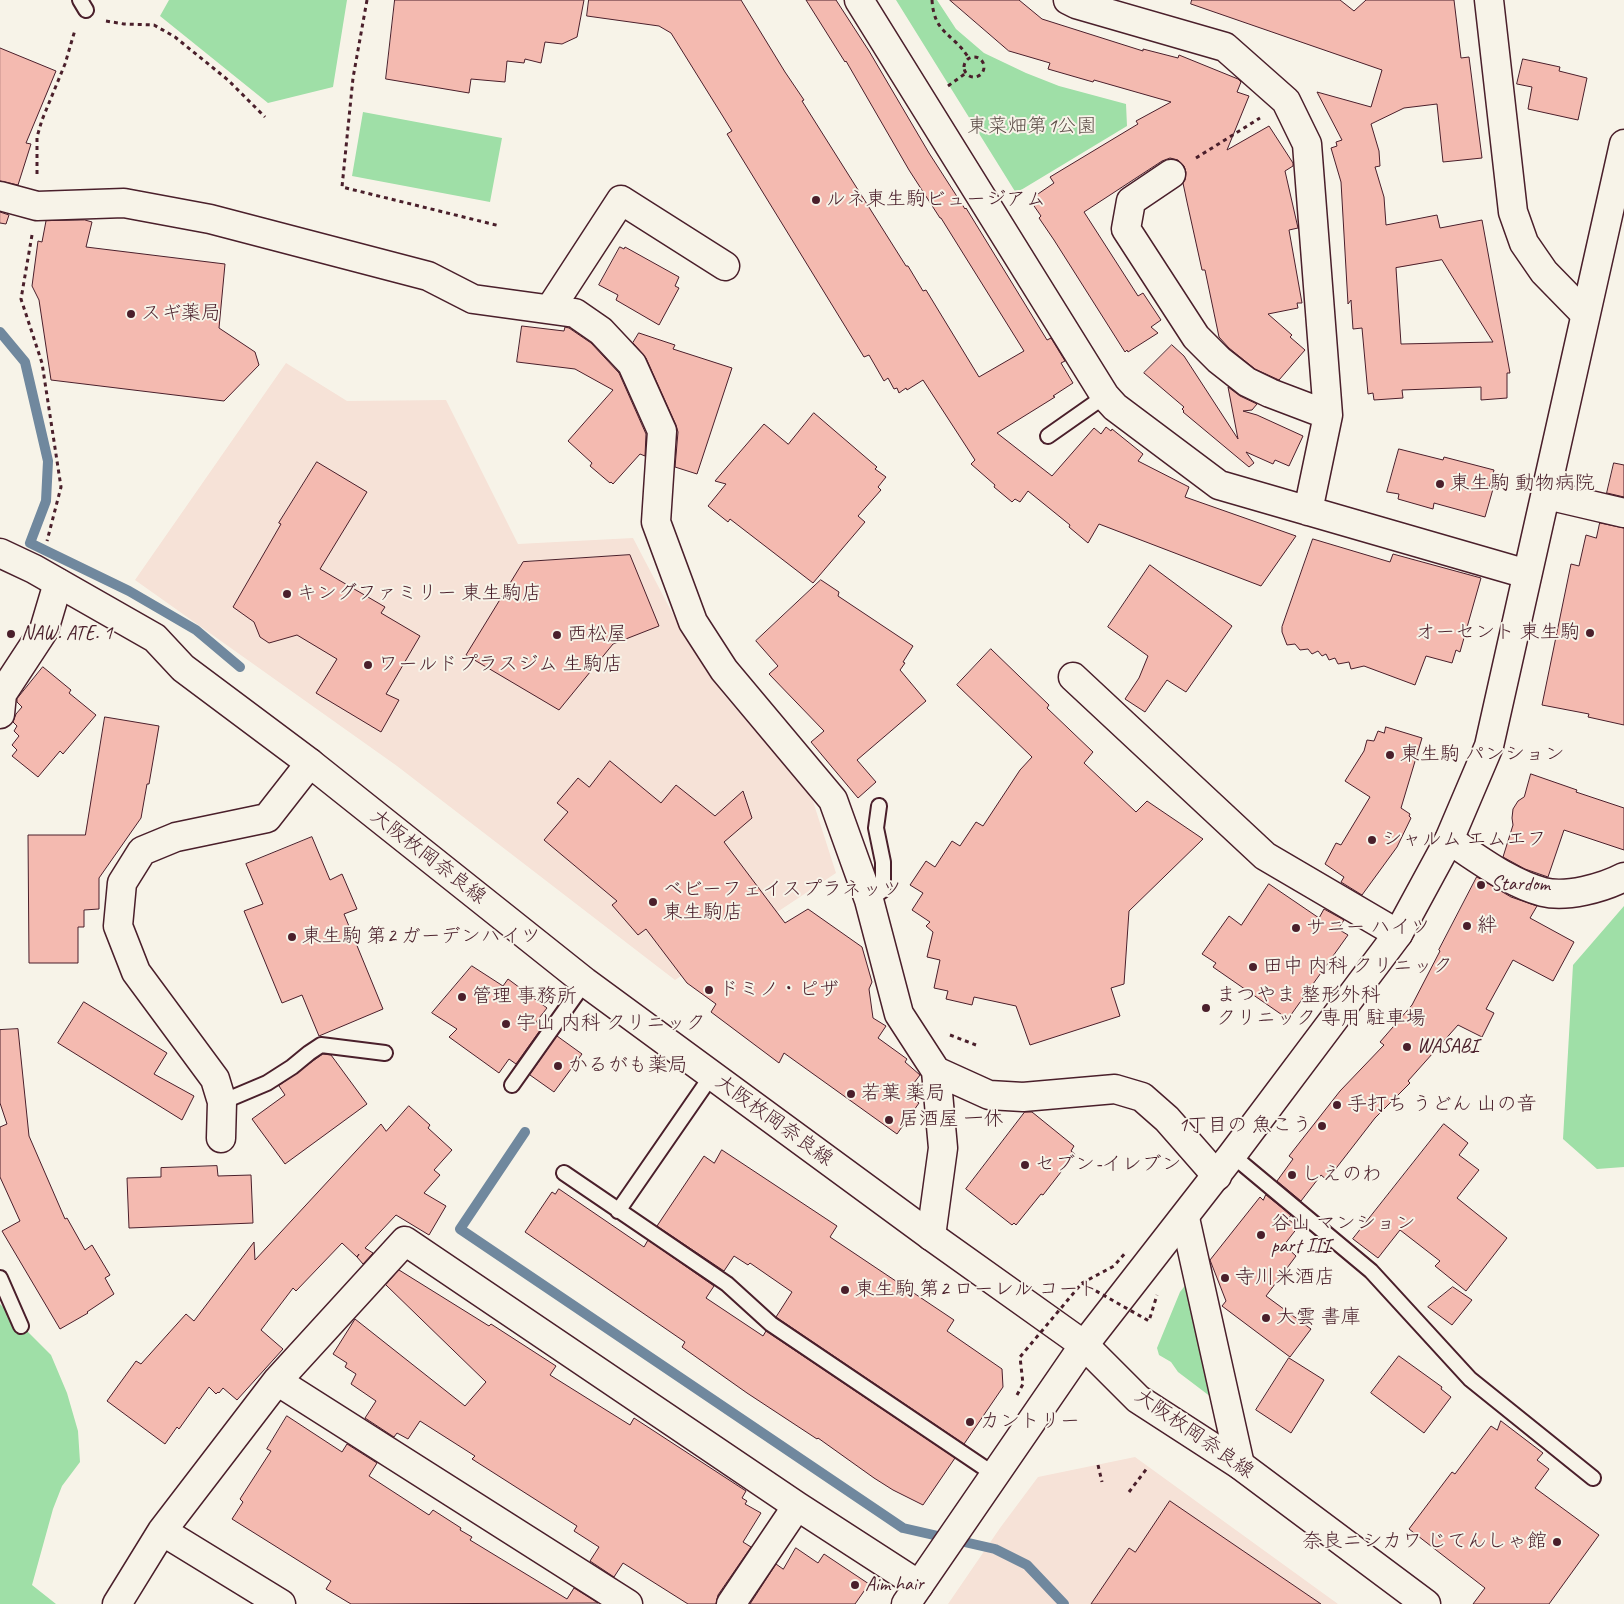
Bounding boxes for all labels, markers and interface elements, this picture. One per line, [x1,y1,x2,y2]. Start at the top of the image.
park label: 東菜畑第1公園 [968,115,1096,139]
place label: ルネ東生駒ビュージアム [826,188,1046,212]
marker: ルネ東生駒ビュージアム [810,194,822,206]
place label: スギ薬局 [141,302,221,326]
marker: スギ薬局 [125,308,137,320]
place label: 東生駒 動物病院 [1450,472,1595,496]
marker: 東生駒 動物病院 [1434,478,1446,490]
place label: キングファミリー 東生駒店 [297,582,542,606]
marker: キングファミリー 東生駒店 [281,588,293,600]
place label: オーセント 東生駒 [1415,621,1580,645]
place label: NAW. ATE. 1 [21,622,113,646]
place label: 西松屋 [567,623,627,647]
marker: オーセント 東生駒 [1584,627,1596,639]
marker: NAW. ATE. 1 [5,628,17,640]
marker: 西松屋 [551,629,563,641]
place label: ワールドプラスジム 生駒店 [378,653,623,677]
marker: ワールドプラスジム 生駒店 [362,659,374,671]
place label: 東生駒 パンション [1400,743,1565,767]
marker: 東生駒 パンション [1384,749,1396,761]
street label: 大阪枚岡奈良線 [365,804,491,910]
place label: シャルム エムエフ [1382,828,1547,852]
marker: シャルム エムエフ [1366,834,1378,846]
place label: Stardom [1491,873,1550,897]
place label: ベビーフェイスプラネッツ 東生駒店 [663,878,902,925]
marker: Stardom [1475,879,1487,891]
marker: ベビーフェイスプラネッツ 東生駒店 [647,896,659,908]
place label: 絆 [1477,914,1497,938]
place label: サニー ハイツ [1306,916,1430,940]
marker: 絆 [1461,920,1473,932]
marker: サニー ハイツ [1290,922,1302,934]
place label: 東生駒 第2 ガーデンハイツ [302,925,541,949]
marker: 東生駒 第2 ガーデンハイツ [286,931,298,943]
place label: 田中 内科 クリニック [1263,955,1453,979]
marker: 田中 内科 クリニック [1247,961,1259,973]
place label: ドミノ・ピザ [719,978,839,1002]
marker: ドミノ・ピザ [703,984,715,996]
place label: まつやま 整形外科 クリニック 専用 駐車場 [1216,984,1426,1031]
place label: 管理 事務所 [472,985,577,1009]
marker: 管理 事務所 [456,991,468,1003]
marker: まつやま 整形外科 クリニック 専用 駐車場 [1200,1002,1212,1014]
place label: 宇山 内科 クリニック [516,1012,706,1036]
marker: 宇山 内科 クリニック [500,1018,512,1030]
place label: WASABI [1417,1035,1478,1059]
marker: WASABI [1401,1041,1413,1053]
place label: かるがも薬局 [568,1054,688,1078]
marker: かるがも薬局 [552,1060,564,1072]
street label: 大阪枚岡奈良線 [710,1070,838,1172]
place label: 若葉 薬局 [861,1082,946,1106]
marker: 若葉 薬局 [845,1088,857,1100]
place label: 手打ち うどん 山の音 [1347,1093,1537,1117]
marker: 手打ち うどん 山の音 [1331,1099,1343,1111]
place label: 居酒屋 一休 [899,1108,1004,1132]
marker: 居酒屋 一休 [883,1114,895,1126]
place label: 1丁目の 魚こう [1178,1114,1312,1138]
marker: 1丁目の 魚こう [1316,1120,1328,1132]
place label: セブン-イレブン [1035,1153,1182,1177]
marker: セブン-イレブン [1019,1159,1031,1171]
place label: しえのわ [1302,1163,1382,1187]
marker: しえのわ [1286,1169,1298,1181]
place label: 谷山 マンション part III [1271,1212,1416,1259]
marker: 谷山 マンション part III [1255,1229,1267,1241]
place label: 寺川米酒店 [1235,1266,1335,1290]
marker: 寺川米酒店 [1219,1272,1231,1284]
place label: 東生駒 第2 ローレル コート [855,1278,1099,1302]
marker: 東生駒 第2 ローレル コート [839,1284,851,1296]
place label: 大雲 書庫 [1276,1306,1361,1330]
marker: 大雲 書庫 [1260,1312,1272,1324]
street label: 大阪枚岡奈良線 [1130,1384,1258,1484]
place label: カントリー [980,1410,1080,1434]
marker: カントリー [964,1416,976,1428]
place label: 奈良ニシカワ じてんしゃ館 [1302,1530,1547,1554]
marker: 奈良ニシカワ じてんしゃ館 [1551,1536,1563,1548]
place label: Aim hair [865,1573,924,1597]
marker: Aim hair [849,1579,861,1591]

